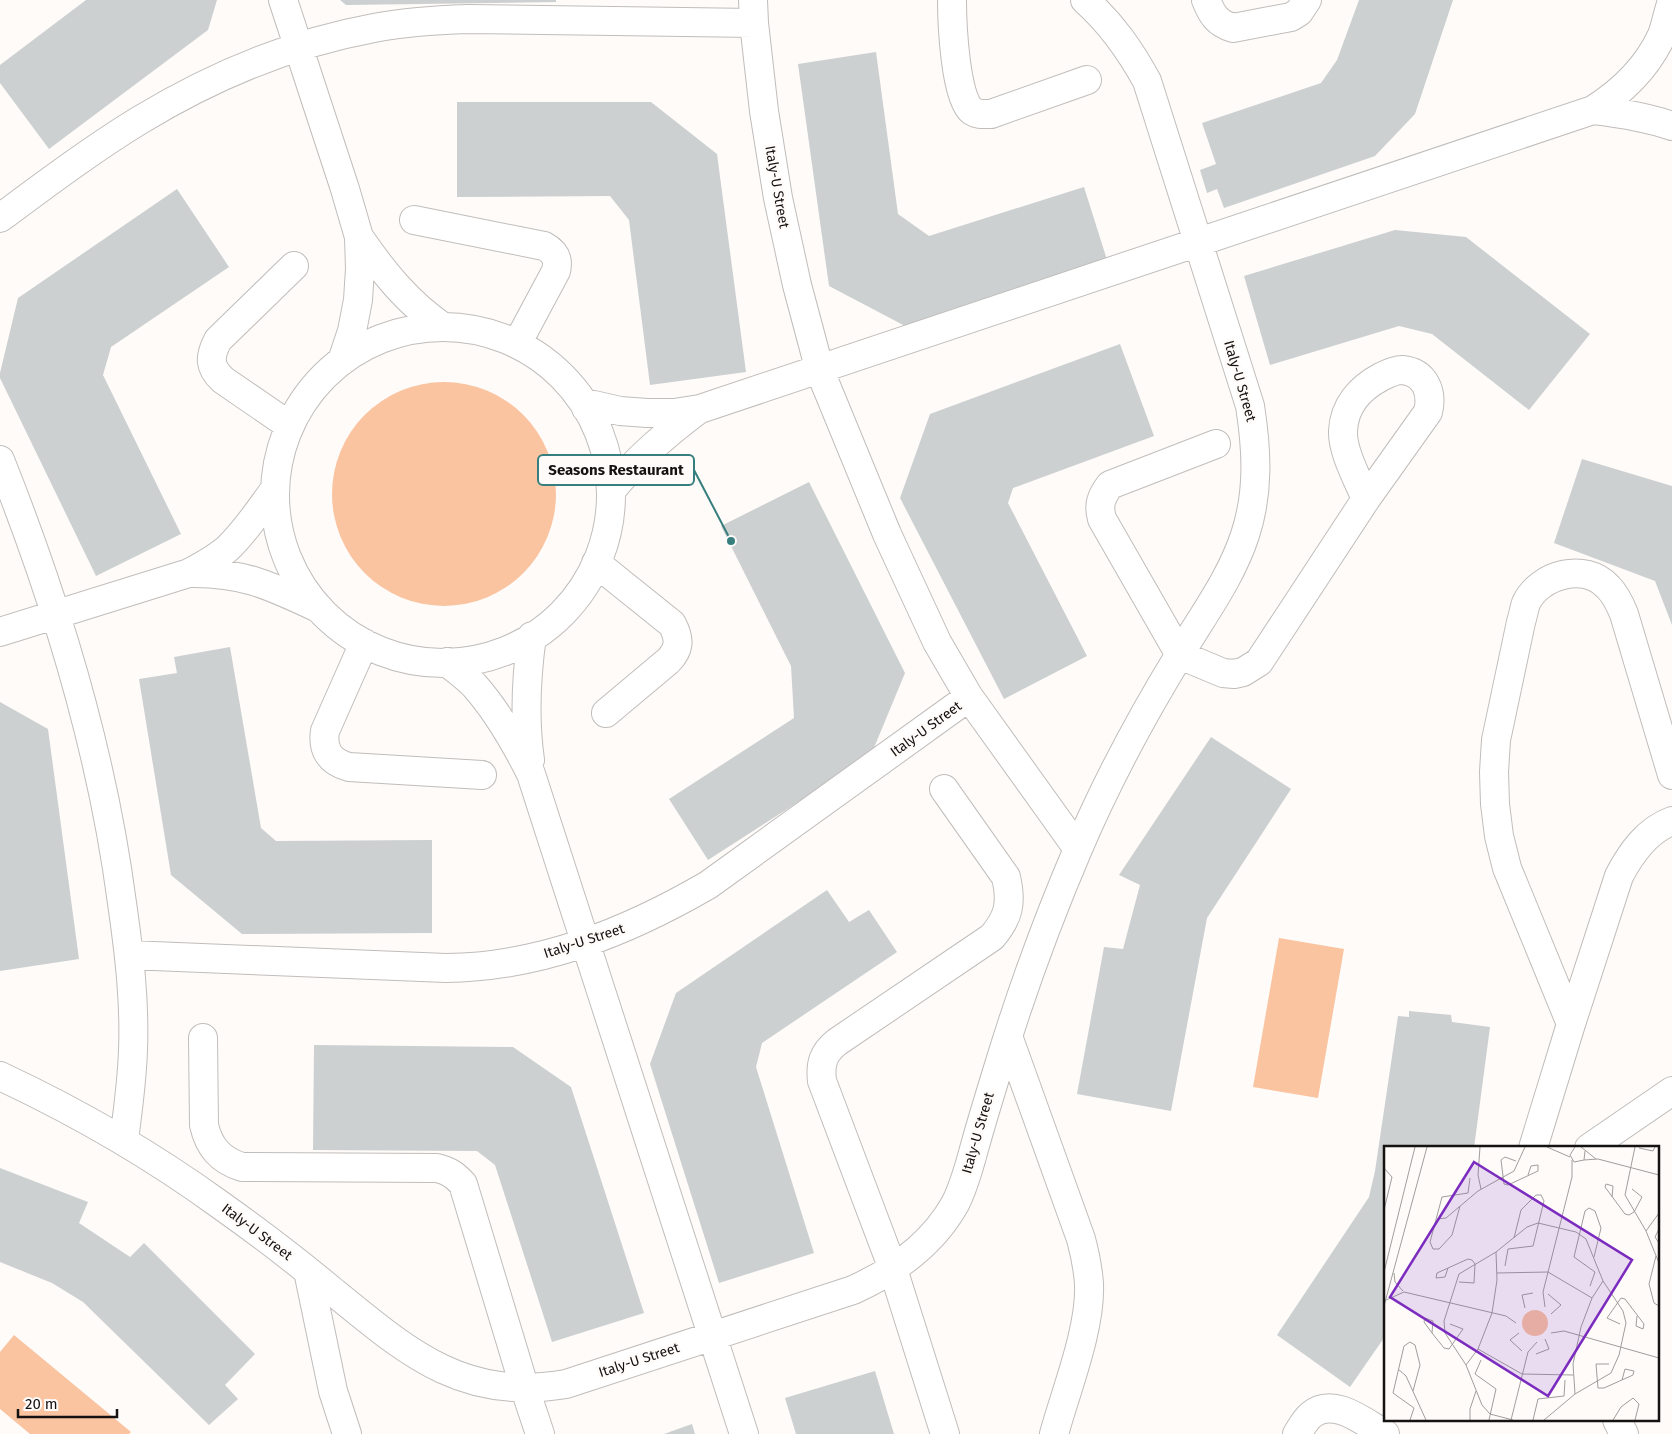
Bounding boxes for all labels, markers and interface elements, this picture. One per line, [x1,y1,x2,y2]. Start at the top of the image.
street label: Italy-U Street [761,144,793,231]
street label: Italy-U Street [1220,338,1260,425]
callout: Seasons Restaurant [538,455,694,485]
text: Seasons Restaurant [548,461,684,479]
street label: Italy-U Street [887,697,966,761]
street label: Italy-U Street [541,920,627,962]
street label: Italy-U Street [958,1089,998,1176]
inset map [1384,1146,1660,1422]
street label: Italy-U Street [218,1200,296,1265]
street label: Italy-U Street [596,1339,682,1381]
scale bar [18,1386,116,1418]
text: 20 m [25,1395,58,1413]

